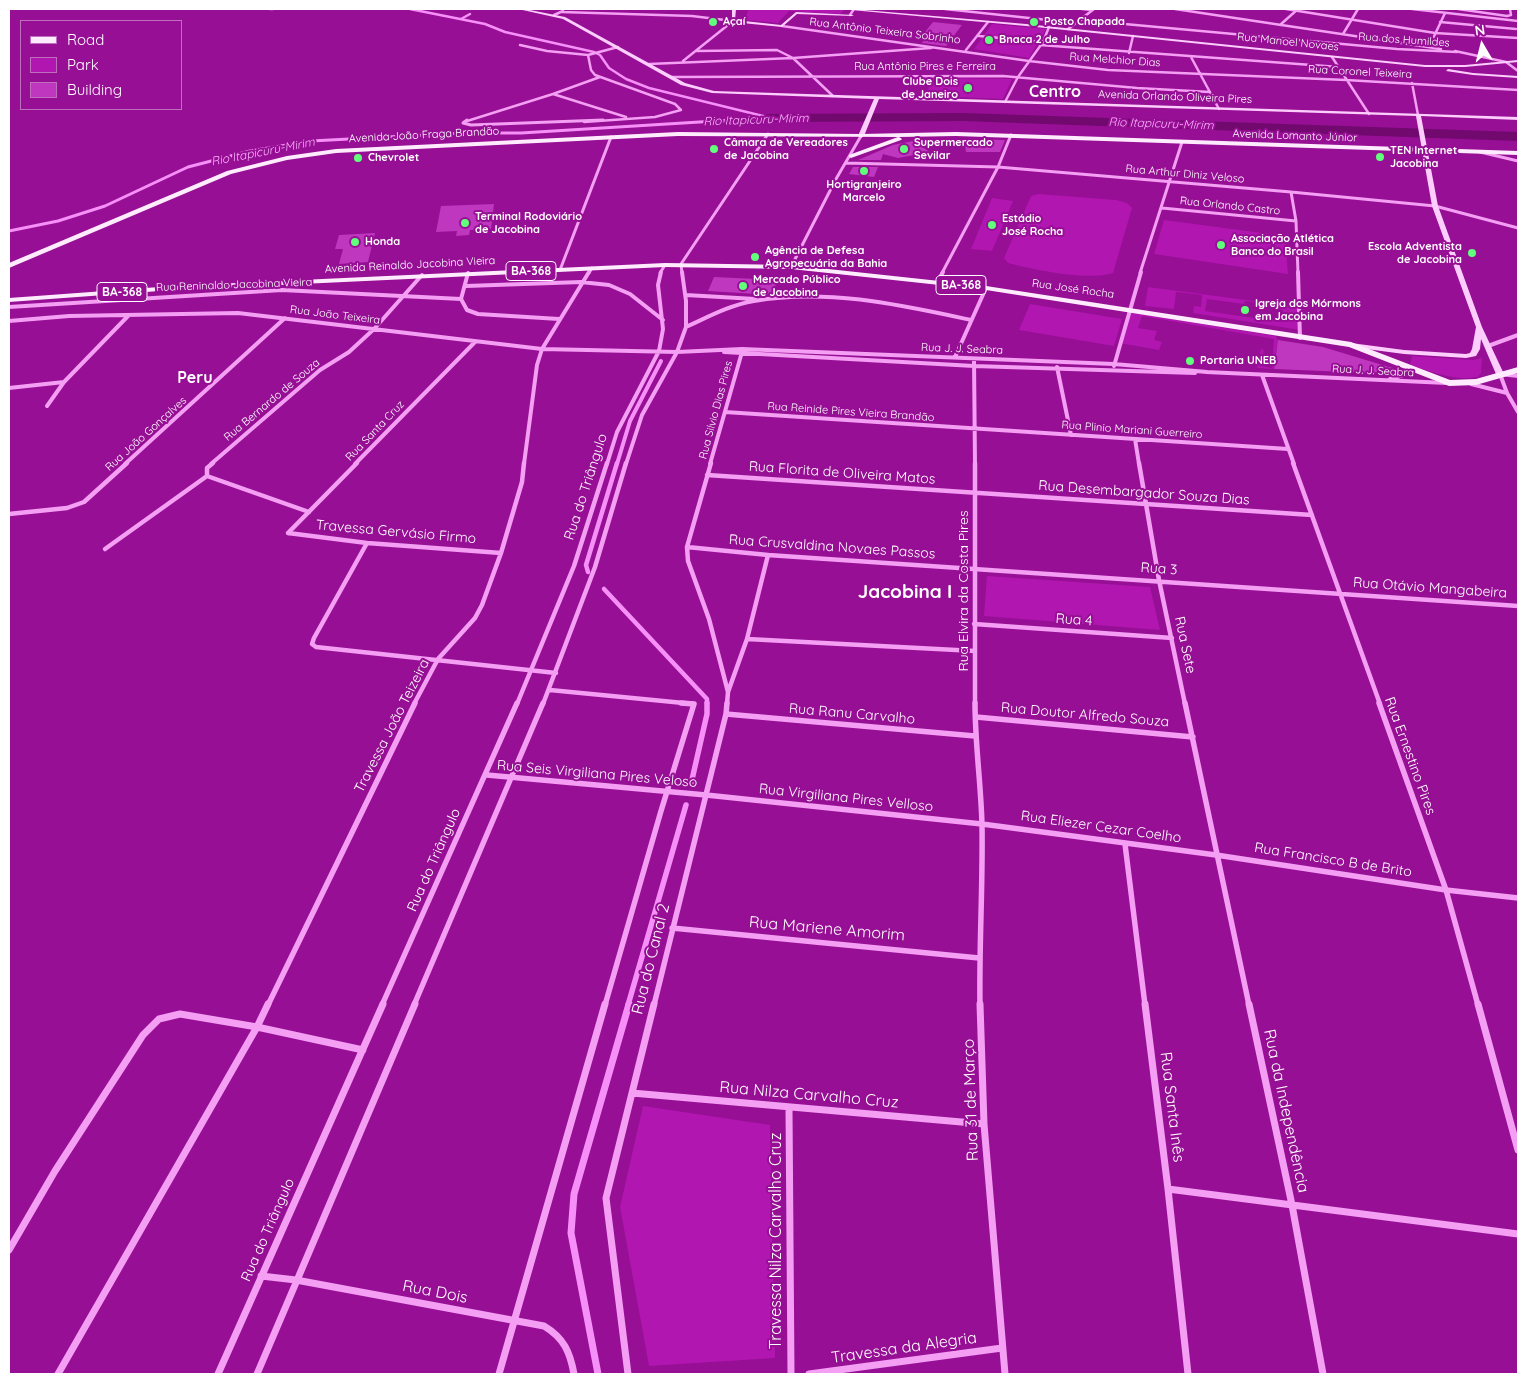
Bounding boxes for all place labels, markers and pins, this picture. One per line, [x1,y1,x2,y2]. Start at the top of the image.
place label: Açaí [723,15,745,29]
place label: Posto Chapada [1044,15,1125,29]
marker: Açaí [707,16,719,28]
marker: Posto Chapada [1028,16,1040,28]
place label: Bnaca 2 de Julho [999,33,1090,47]
marker: Bnaca 2 de Julho [983,34,995,46]
place label: Clube Dois de Janeiro [902,75,958,101]
marker: Clube Dois de Janeiro [962,82,974,94]
place label: Câmara de Vereadores de Jacobina [724,136,848,162]
place label: Supermercado Sevilar [914,136,993,162]
marker: Câmara de Vereadores de Jacobina [708,143,720,155]
marker: Supermercado Sevilar [898,143,910,155]
place label: TEN Internet Jacobina [1390,144,1457,170]
place label: Chevrolet [368,151,419,165]
marker: TEN Internet Jacobina [1374,151,1386,163]
marker: Chevrolet [352,152,364,164]
marker: Hortigranjeiro Marcelo [858,165,870,177]
place label: Hortigranjeiro Marcelo [826,178,902,204]
place label: Terminal Rodoviário de Jacobina [475,210,582,236]
place label: Estádio José Rocha [1002,212,1063,238]
marker: Terminal Rodoviário de Jacobina [459,217,471,229]
marker: Estádio José Rocha [986,219,998,231]
place label: Associação Atlética Banco do Brasil [1231,232,1334,258]
place label: Honda [365,235,400,249]
marker: Honda [349,236,361,248]
marker: Associação Atlética Banco do Brasil [1215,239,1227,251]
place label: Escola Adventista de Jacobina [1368,240,1462,266]
place label: Agência de Defesa Agropecuária da Bahia [765,244,887,270]
marker: Escola Adventista de Jacobina [1466,247,1478,259]
marker: Agência de Defesa Agropecuária da Bahia [749,251,761,263]
place label: Mercado Público de Jacobina [753,273,841,299]
marker: Mercado Público de Jacobina [737,280,749,292]
place label: Igreja dos Mórmons em Jacobina [1255,297,1361,323]
marker: Igreja dos Mórmons em Jacobina [1239,304,1251,316]
place label: Portaria UNEB [1200,354,1276,368]
marker: Portaria UNEB [1184,355,1196,367]

